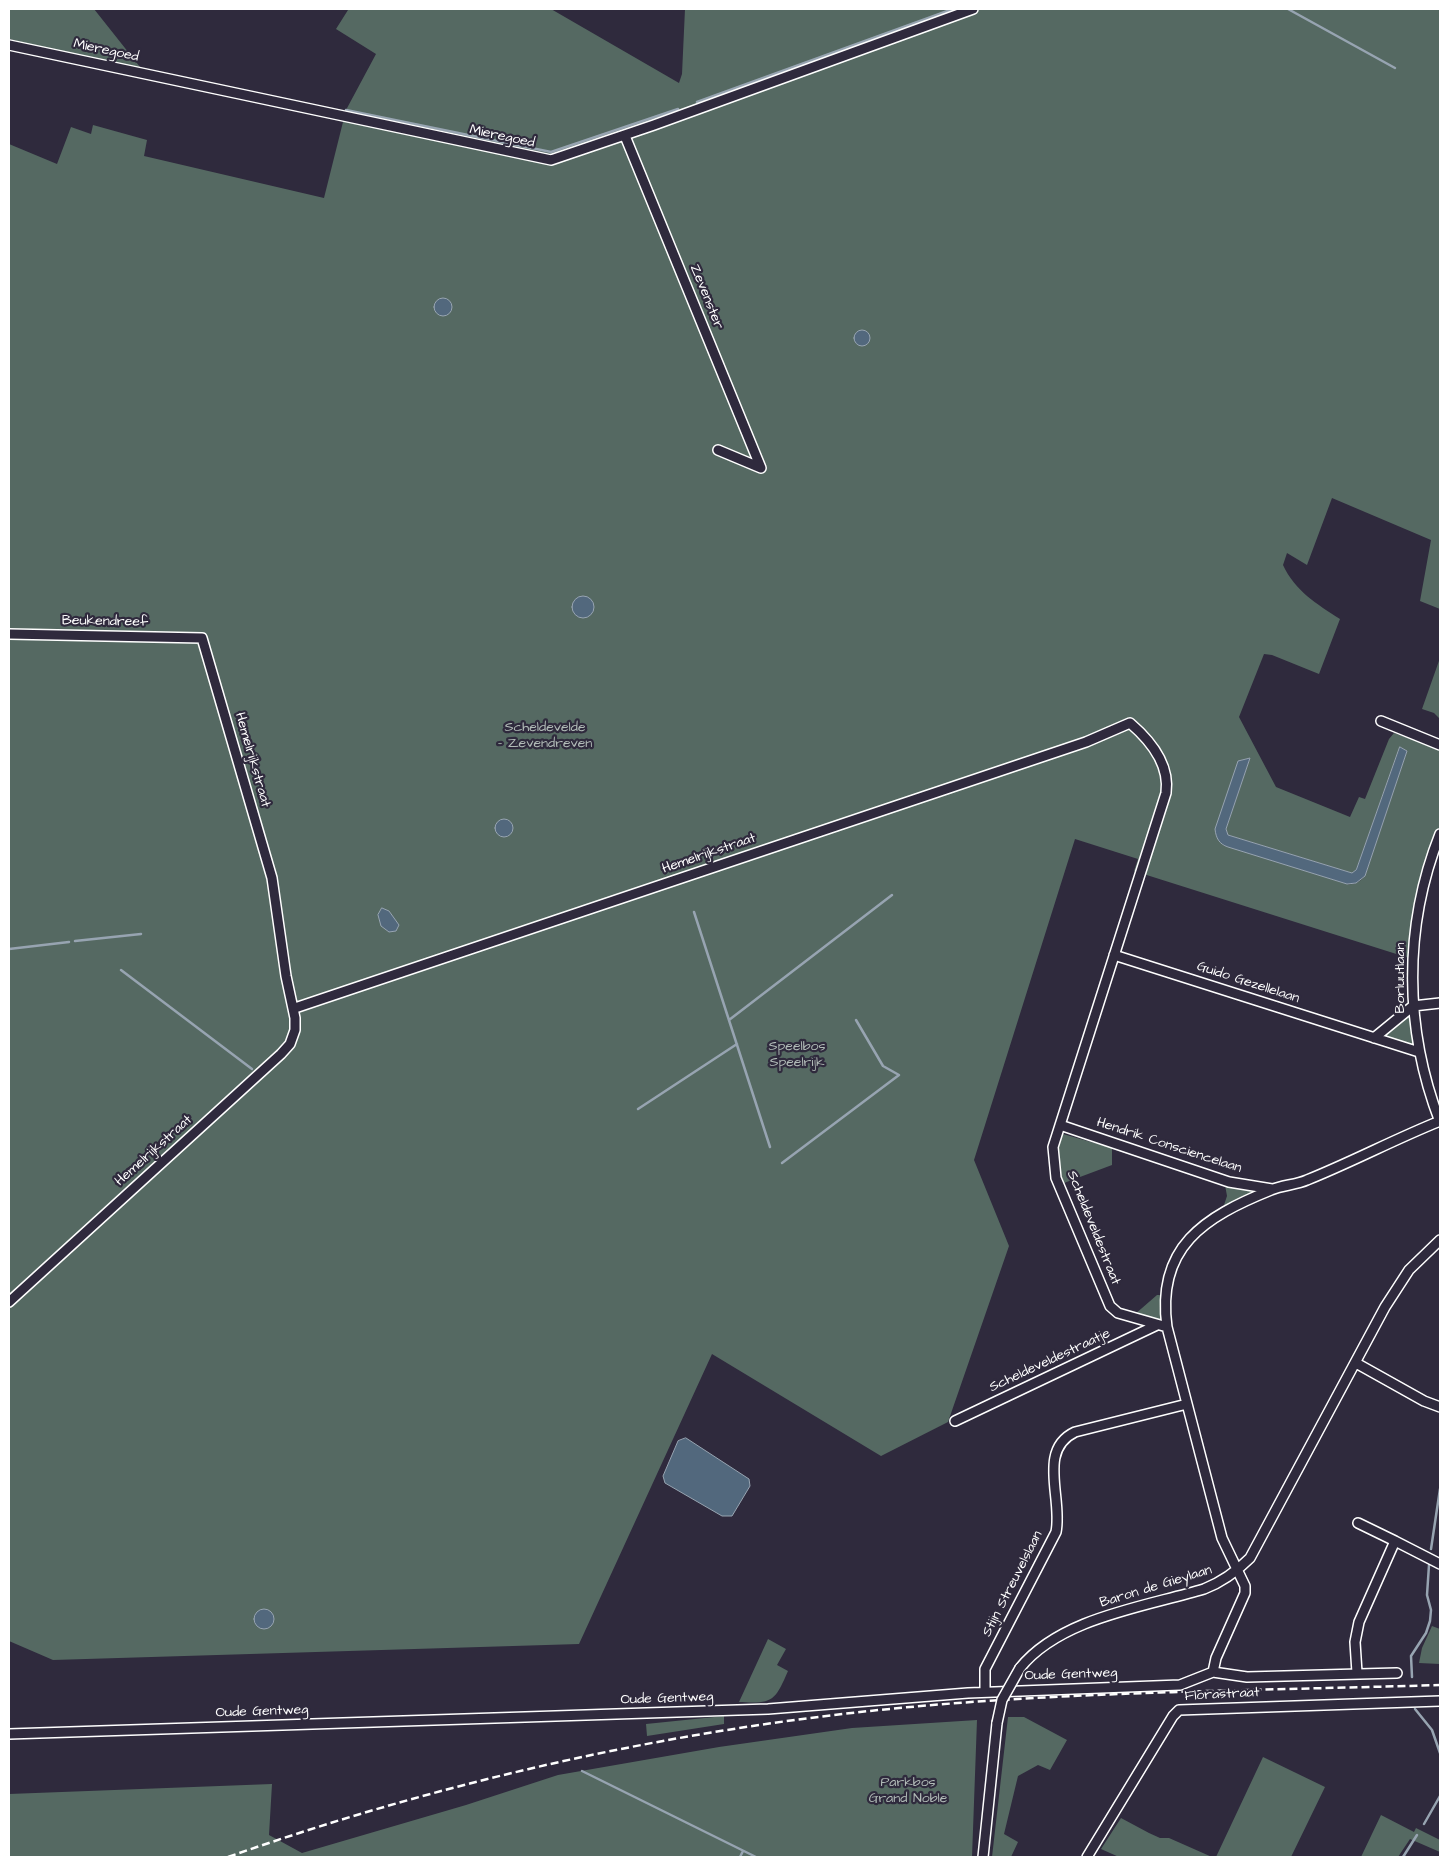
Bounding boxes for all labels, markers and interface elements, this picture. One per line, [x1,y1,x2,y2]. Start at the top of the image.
street label: Mieregoed [72,36,140,66]
street label: Mieregoed [468,122,536,152]
street label: Zevenster [685,262,727,332]
street label: Beukendreef [62,613,148,631]
street label: Hemelrijkstraat [230,711,274,809]
park label: Scheldevelde - Zevendreven [498,720,592,752]
street label: Hemelrijkstraat [660,830,758,878]
street label: Borluutlaan [1393,942,1409,1014]
street label: Guido Gezellelaan [1195,959,1301,1007]
park label: Speelbos Speelrijk [769,1039,825,1072]
street label: Hemelrijkstraat [112,1112,196,1190]
street label: Hendrik Consciencelaan [1094,1115,1244,1177]
street label: Scheldeveldestraat [1062,1169,1124,1287]
street label: Scheldeveldestraatje [987,1326,1113,1396]
street label: Stijn Streuvelslaan [979,1528,1047,1640]
street label: Baron de Gieylaan [1098,1562,1214,1612]
street label: Oude Gentweg [1024,1665,1118,1685]
street label: Florastraat [1184,1685,1260,1705]
street label: Oude Gentweg [620,1689,714,1709]
street label: Oude Gentweg [215,1702,309,1722]
park label: Parkbos Grand Noble [869,1775,947,1808]

